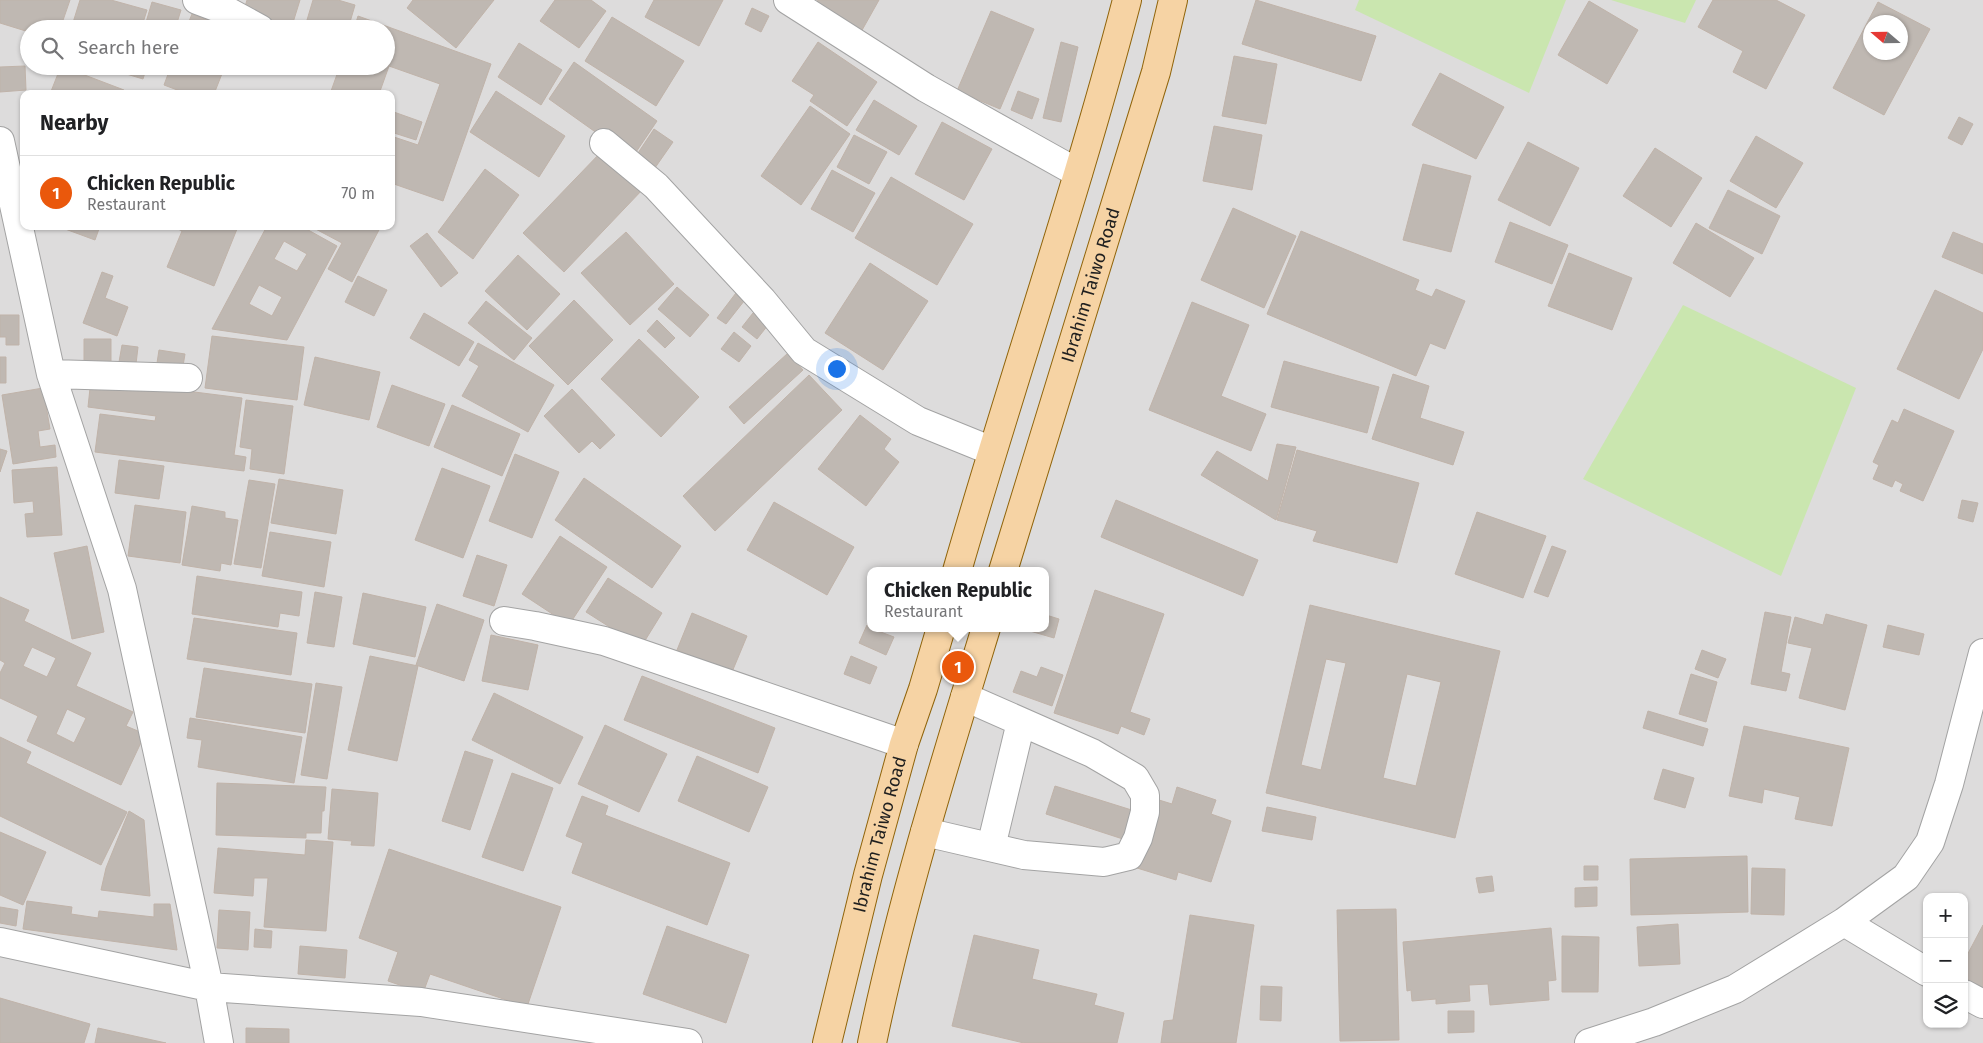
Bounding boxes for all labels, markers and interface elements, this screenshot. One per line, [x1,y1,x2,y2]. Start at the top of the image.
north arrow [1863,15,1908,60]
search box [20,20,395,75]
icon: search [38,34,66,62]
text: Search here [78,36,179,59]
text: Nearby [40,110,108,136]
text: Chicken Republic [87,172,235,195]
text: 1 [52,184,60,203]
text: 70 m [341,184,375,203]
text: Restaurant [87,195,166,214]
street label: Ibrahim Taiwo Road [1057,205,1125,365]
your location [824,356,850,382]
popup [867,567,1049,632]
text: Chicken Republic [884,579,1032,602]
text: Restaurant [884,602,963,621]
pin: 1 [942,648,974,686]
street label: Ibrahim Taiwo Road [848,754,911,915]
map controls [1923,893,1968,1028]
button: + [1923,893,1968,938]
button: − [1923,938,1968,983]
button: layers [1923,983,1968,1028]

